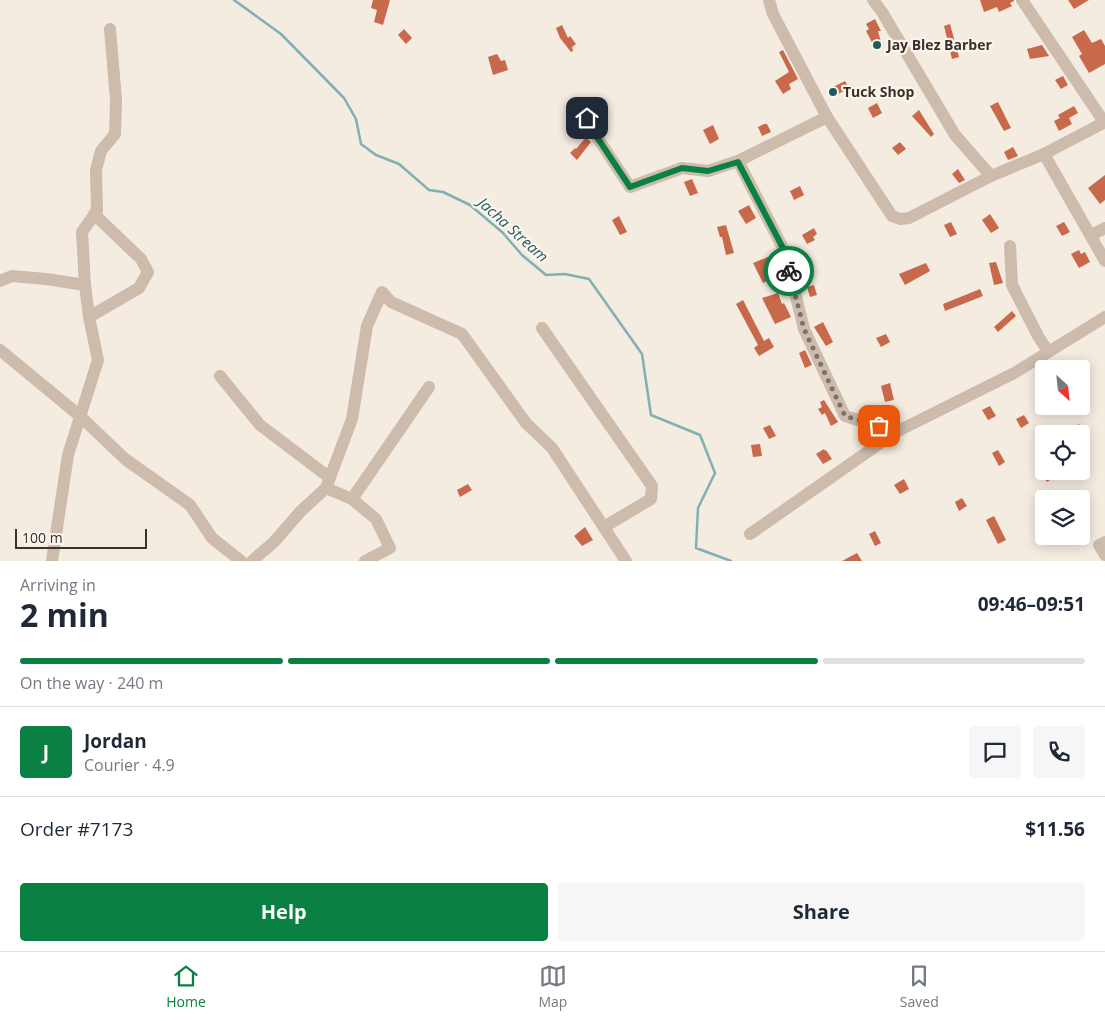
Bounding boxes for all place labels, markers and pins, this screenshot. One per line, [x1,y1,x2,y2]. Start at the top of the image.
place label: Jay Blez Barber [885,35,992,54]
marker: Jay Blez Barber [871,39,883,51]
place label: Tuck Shop [843,82,914,101]
marker: Tuck Shop [827,86,839,98]
pin [566,97,608,139]
pin [858,405,900,447]

